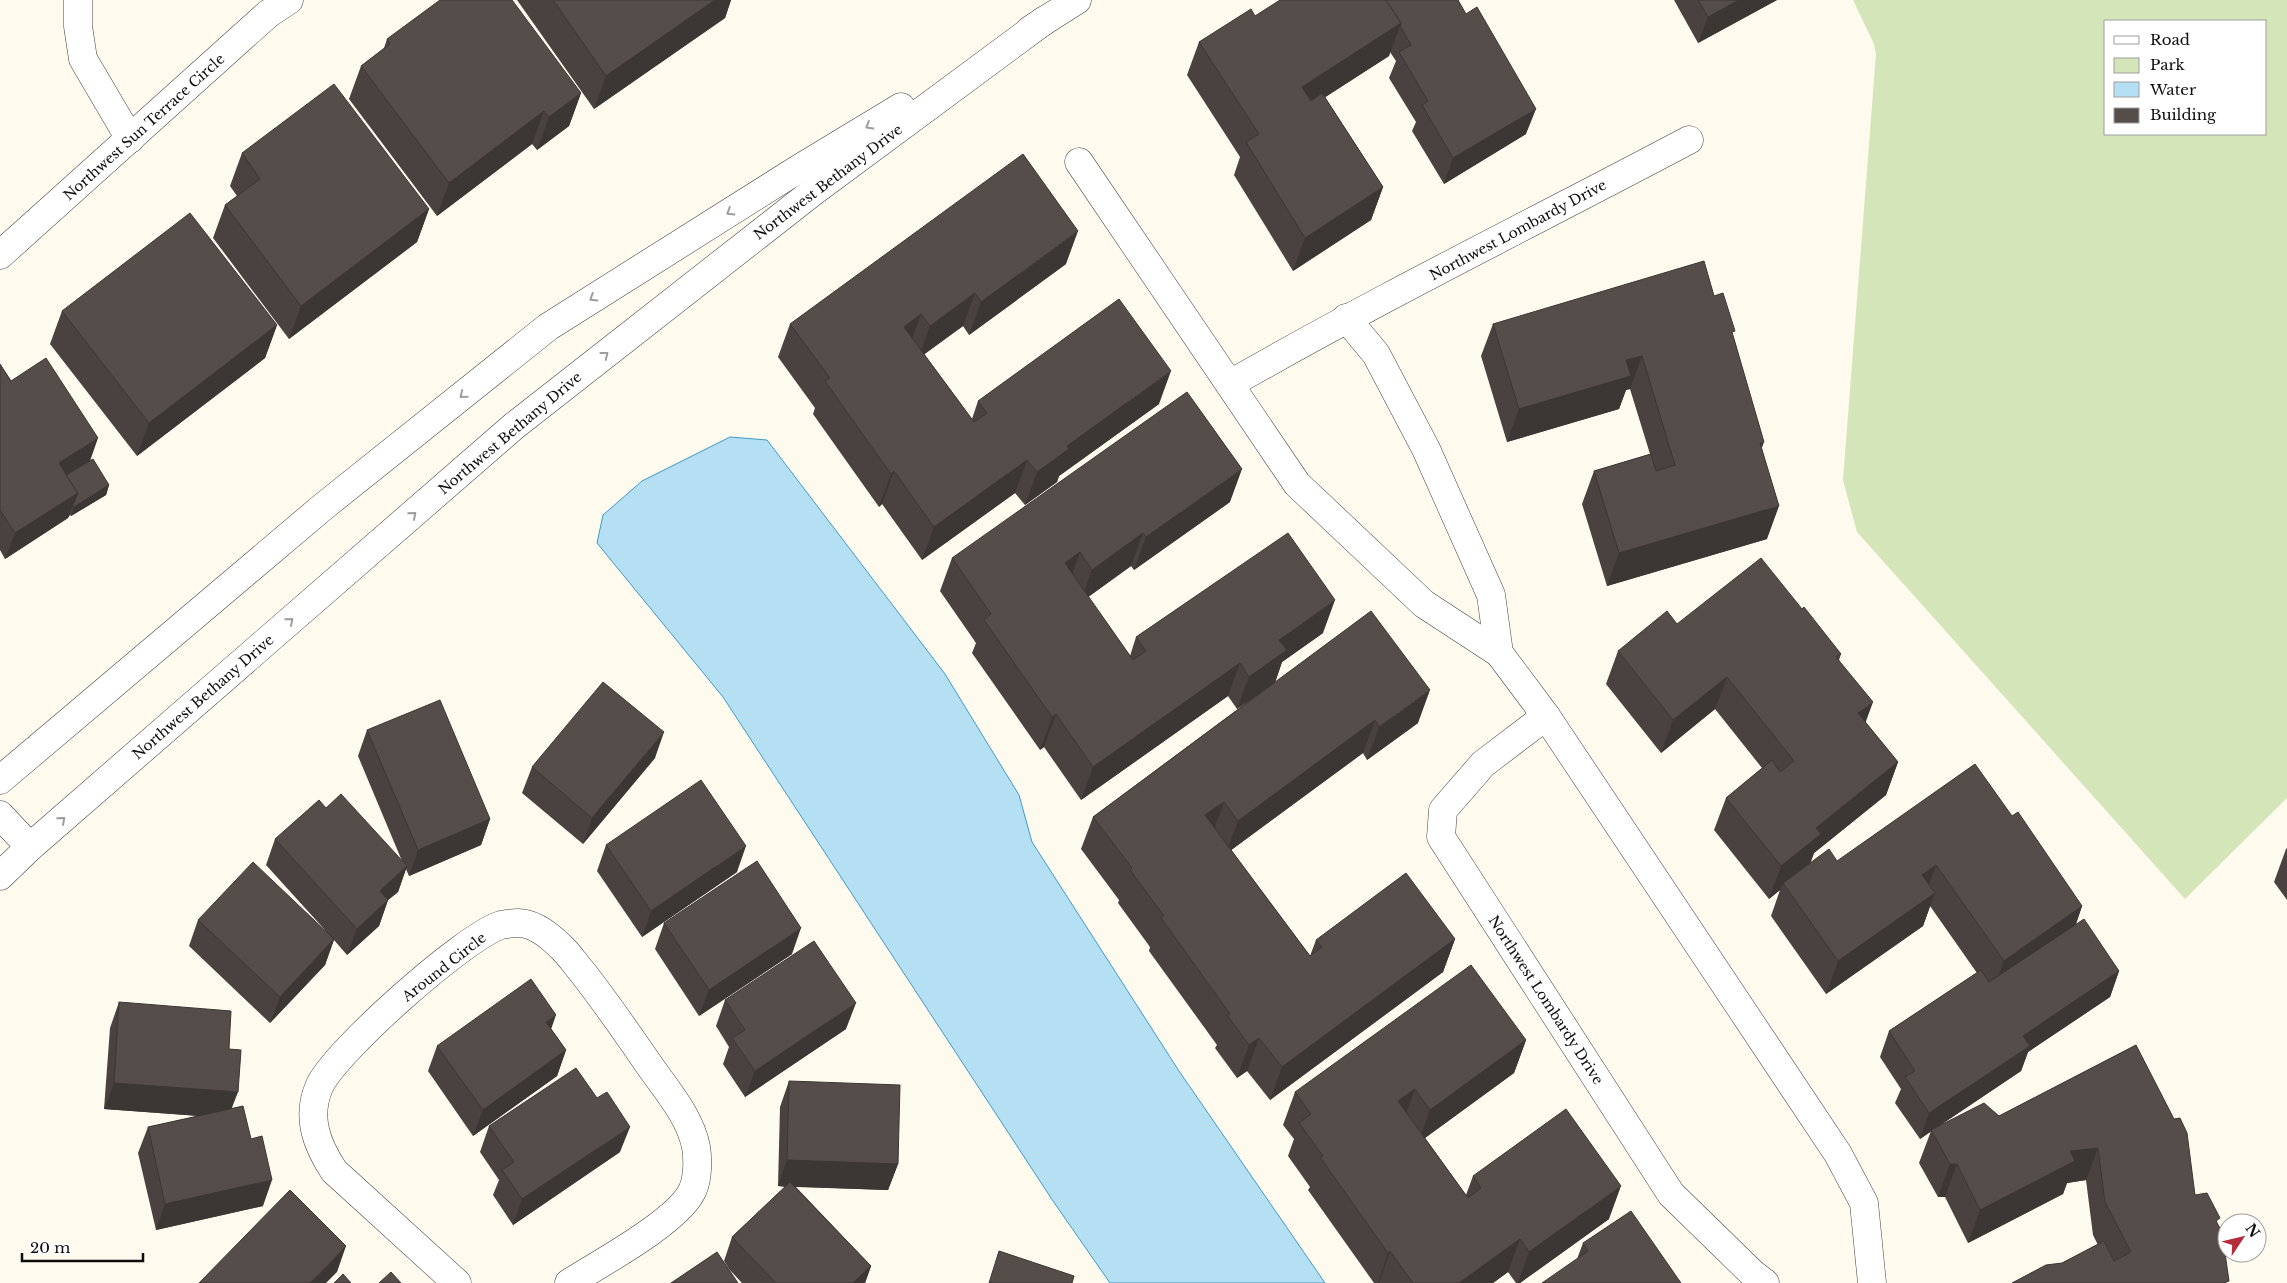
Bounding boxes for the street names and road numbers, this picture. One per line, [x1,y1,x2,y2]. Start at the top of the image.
street label: Northwest Sun Terrace Circle [60,50,228,204]
street label: Northwest Bethany Drive [750,120,906,244]
street label: Northwest Lombardy Drive [1426,176,1610,284]
street label: Northwest Bethany Drive [435,368,585,498]
street label: Northwest Bethany Drive [129,631,277,763]
street label: Northwest Lombardy Drive [1485,912,1607,1088]
street label: Around Circle [398,929,490,1006]

